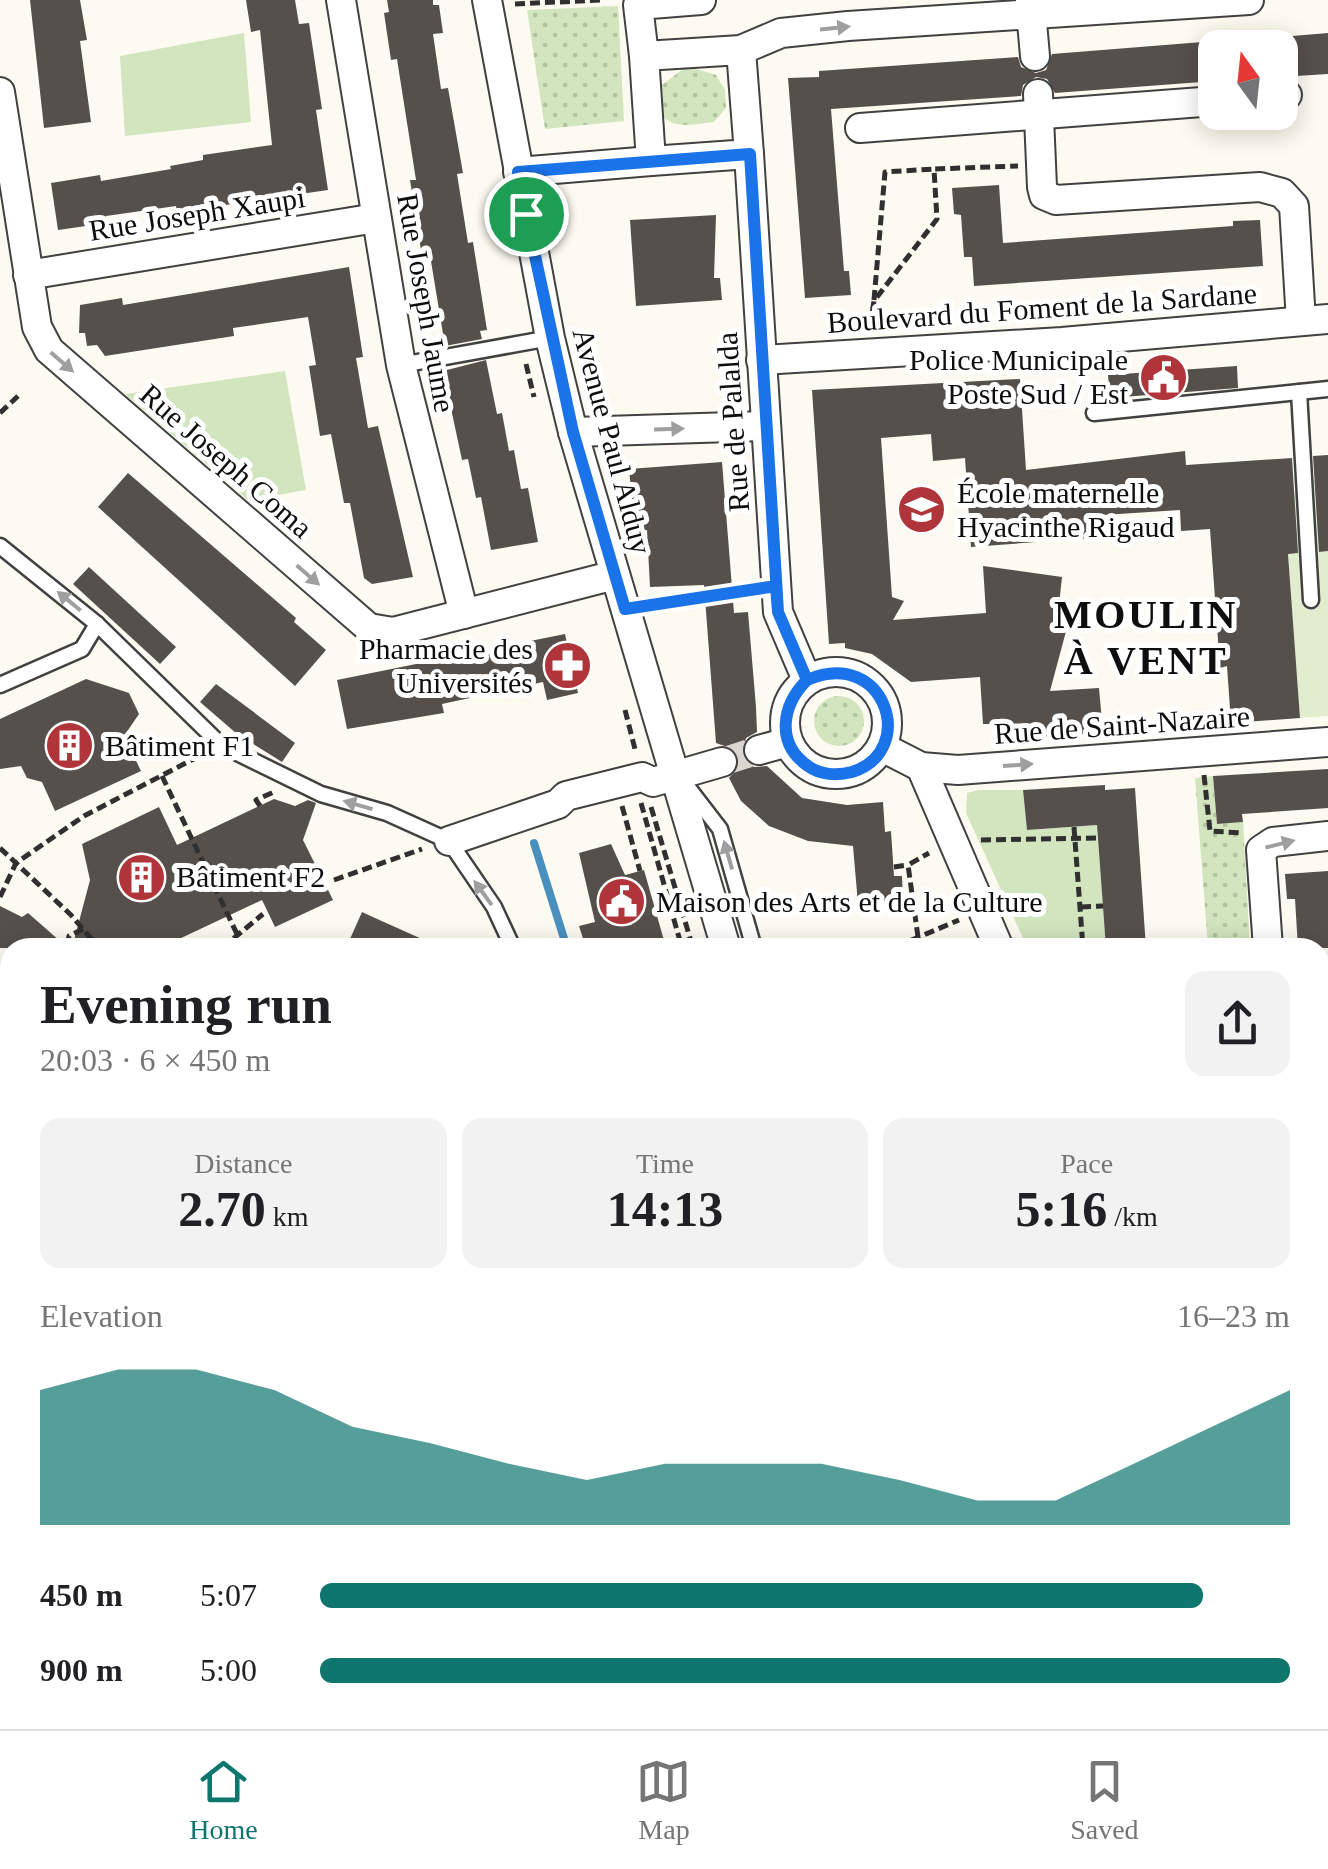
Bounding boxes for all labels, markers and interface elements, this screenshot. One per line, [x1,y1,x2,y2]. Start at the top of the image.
one-way arrow [820,19,851,35]
north arrow [1198,30,1298,130]
map controls [1198,30,1298,130]
pin [484,172,569,257]
street label: Rue Joseph Xaupi [87,180,307,247]
icon: arrive [499,187,554,242]
street label: Rue Joseph Jaume [391,191,462,415]
street label: Boulevard du Foment de la Sardane [826,276,1258,339]
street label: Avenue Paul Alduy [566,324,659,558]
street label: Rue de Palalda [710,331,755,513]
place label: Police Municipale Poste Sud / Est [909,343,1129,410]
one-way arrow [50,351,75,373]
public building icon: Police Municipale Poste Sud / Est [1137,351,1189,403]
street label: Rue Joseph Coma [134,377,319,544]
one-way arrow [653,421,685,437]
place label: École maternelle Hyacinthe Rigaud [957,476,1174,543]
school or university icon: École maternelle Hyacinthe Rigaud [896,484,948,536]
one-way arrow [295,564,320,586]
one-way arrow [56,591,81,612]
district label: MOULIN À VENT [1054,592,1238,683]
place label: Pharmacie des Universités [359,632,533,699]
pharmacy icon: Pharmacie des Universités [542,640,594,692]
street label: Rue de Saint-Nazaire [993,699,1251,750]
building icon: Bâtiment F1 [44,720,96,772]
place label: Bâtiment F1 [105,729,254,762]
one-way arrow [1003,757,1035,773]
one-way arrow [342,797,373,812]
one-way arrow [1265,836,1296,851]
one-way arrow [719,839,735,870]
building icon: Bâtiment F2 [115,851,167,903]
place label: Bâtiment F2 [176,860,325,893]
public building icon: Maison des Arts et de la Culture [595,876,647,928]
one-way arrow [474,880,494,906]
place label: Maison des Arts et de la Culture [656,885,1043,918]
button: share [1185,971,1290,1076]
text: Evening run [40,974,332,1035]
text: 20:03 · 6 × 450 m [40,1042,270,1078]
text: Distance [194,1148,292,1179]
text: Time [636,1148,694,1179]
text: Pace [1060,1148,1113,1179]
text: 2.70 [178,1181,266,1237]
text: 14:13 [607,1181,723,1237]
text: 5:16 [1016,1181,1107,1237]
text: km [266,1201,308,1232]
text: /km [1107,1201,1158,1232]
text: Elevation [40,1298,163,1334]
text: 16–23 m [1177,1298,1290,1334]
text: 450 m [40,1577,123,1613]
text: 5:07 [200,1577,257,1613]
text: 900 m [40,1652,123,1688]
text: 5:00 [200,1652,257,1688]
tab: Home [189,1754,258,1846]
tab: Map [636,1754,691,1846]
tab: Saved [1070,1754,1139,1846]

